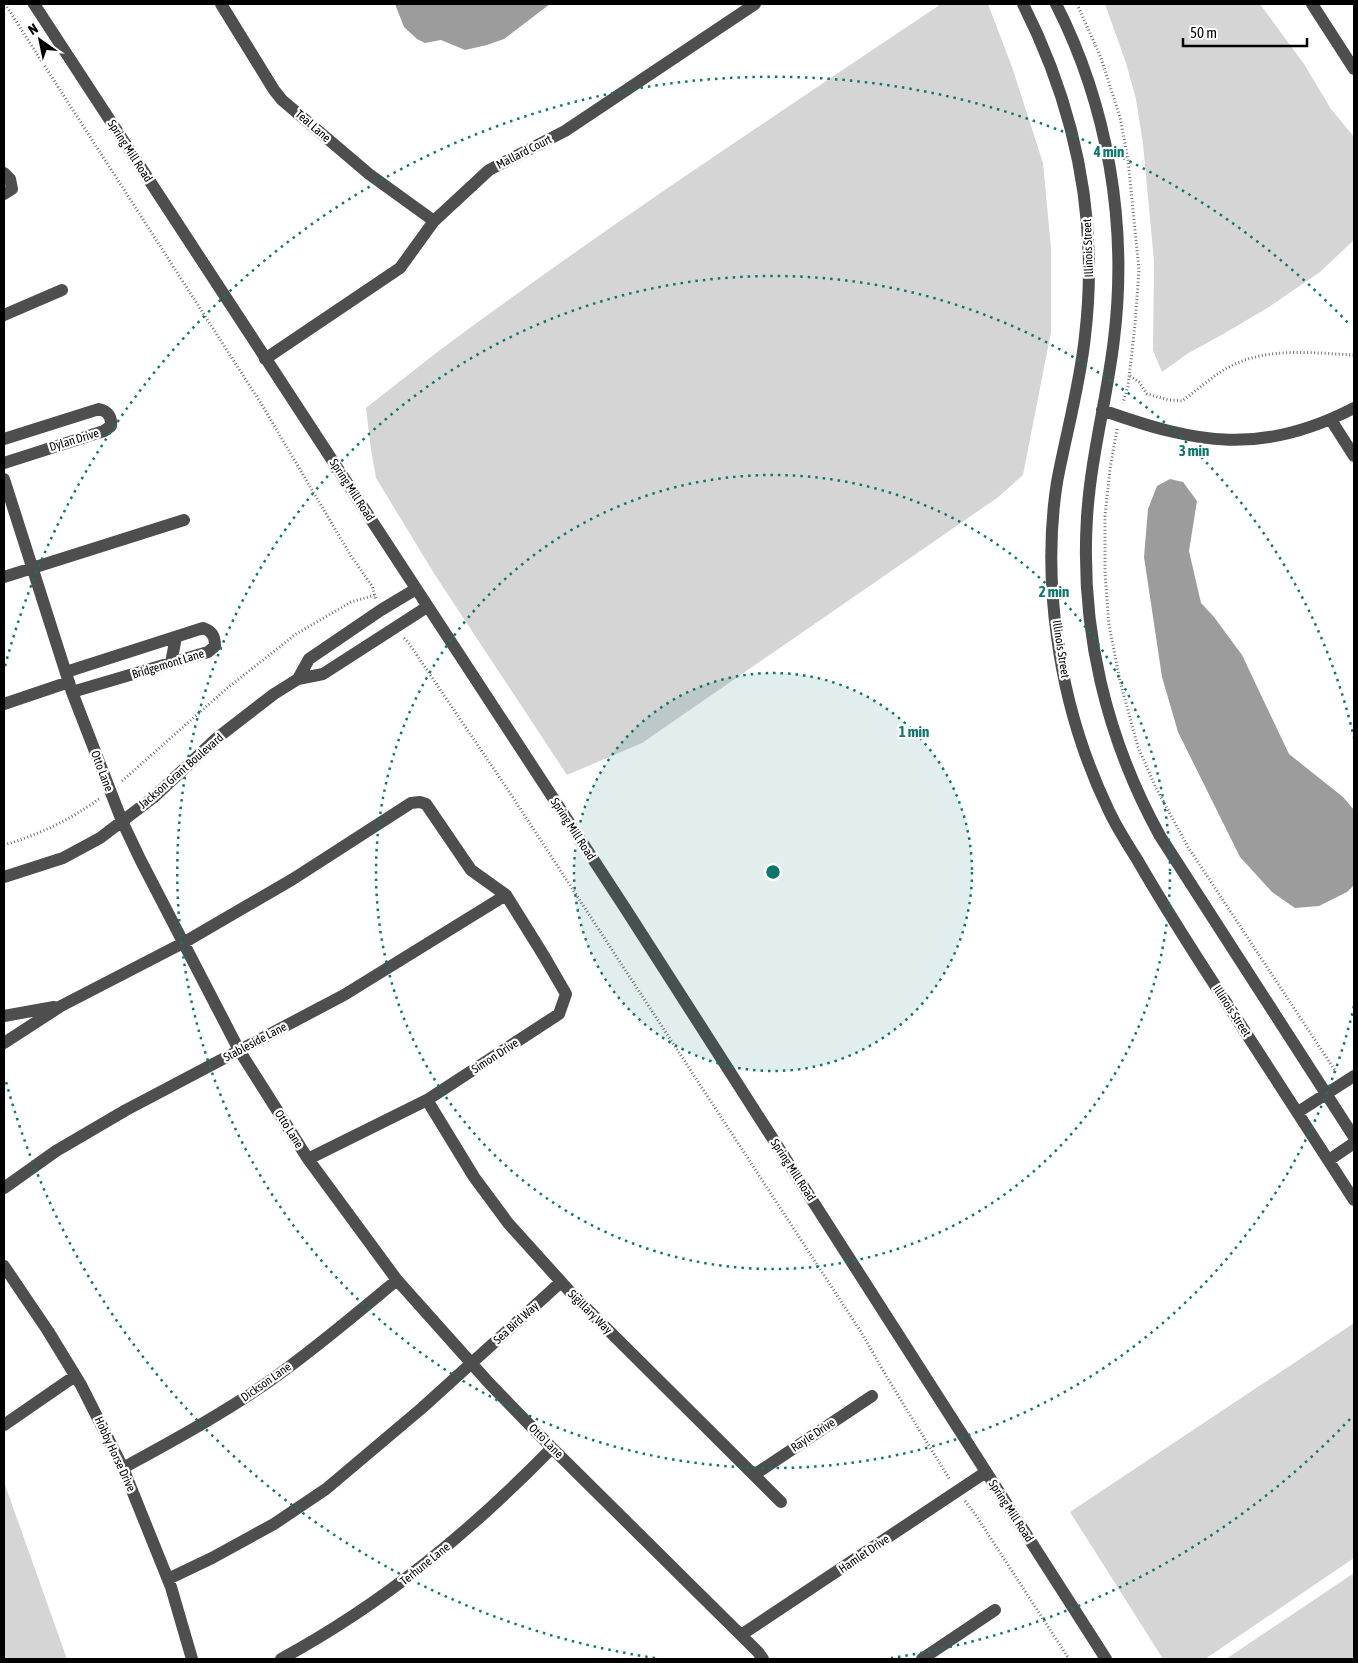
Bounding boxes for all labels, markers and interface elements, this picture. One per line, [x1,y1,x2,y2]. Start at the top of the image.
north arrow [15,15,65,65]
scale bar [1183,15,1307,47]
text: N [25,20,41,38]
text: 50 m [1190,24,1217,41]
street label: Teal Lane [293,107,333,145]
street label: Spring Mill Road [105,117,155,185]
street label: Mallard Court [494,132,554,172]
text: 4 min [1093,143,1124,160]
street label: Illinois Street [1080,218,1096,278]
street label: Dylan Drive [47,426,101,454]
text: 3 min [1179,442,1209,459]
street label: Spring Mill Road [327,456,377,524]
text: 2 min [1039,583,1069,600]
street label: Illinois Street [1050,619,1073,680]
street label: Bridgemont Lane [130,646,206,682]
text: 1 min [899,723,929,740]
street label: Jackson Grant Boulevard [136,730,226,812]
street label: Otto Lane [88,749,116,793]
street label: Spring Mill Road [548,795,598,863]
centre of rings [764,863,782,881]
street label: Illinois Street [1210,983,1254,1040]
street label: Stableside Lane [221,1019,289,1065]
street label: Simon Drive [469,1036,521,1076]
street label: Otto Lane [272,1107,306,1151]
street label: Spring Mill Road [768,1136,818,1204]
street label: Sigillary Way [565,1287,615,1337]
street label: Sea Bird Way [491,1299,541,1347]
street label: Dickson Lane [238,1360,294,1404]
street label: Hobby Horse Drive [91,1414,139,1494]
street label: Rayle Drive [788,1415,838,1455]
street label: Otto Lane [526,1421,566,1461]
street label: Spring Mill Road [986,1477,1036,1545]
street label: Hamlet Drive [836,1532,892,1576]
street label: Terhune Lane [397,1540,453,1588]

